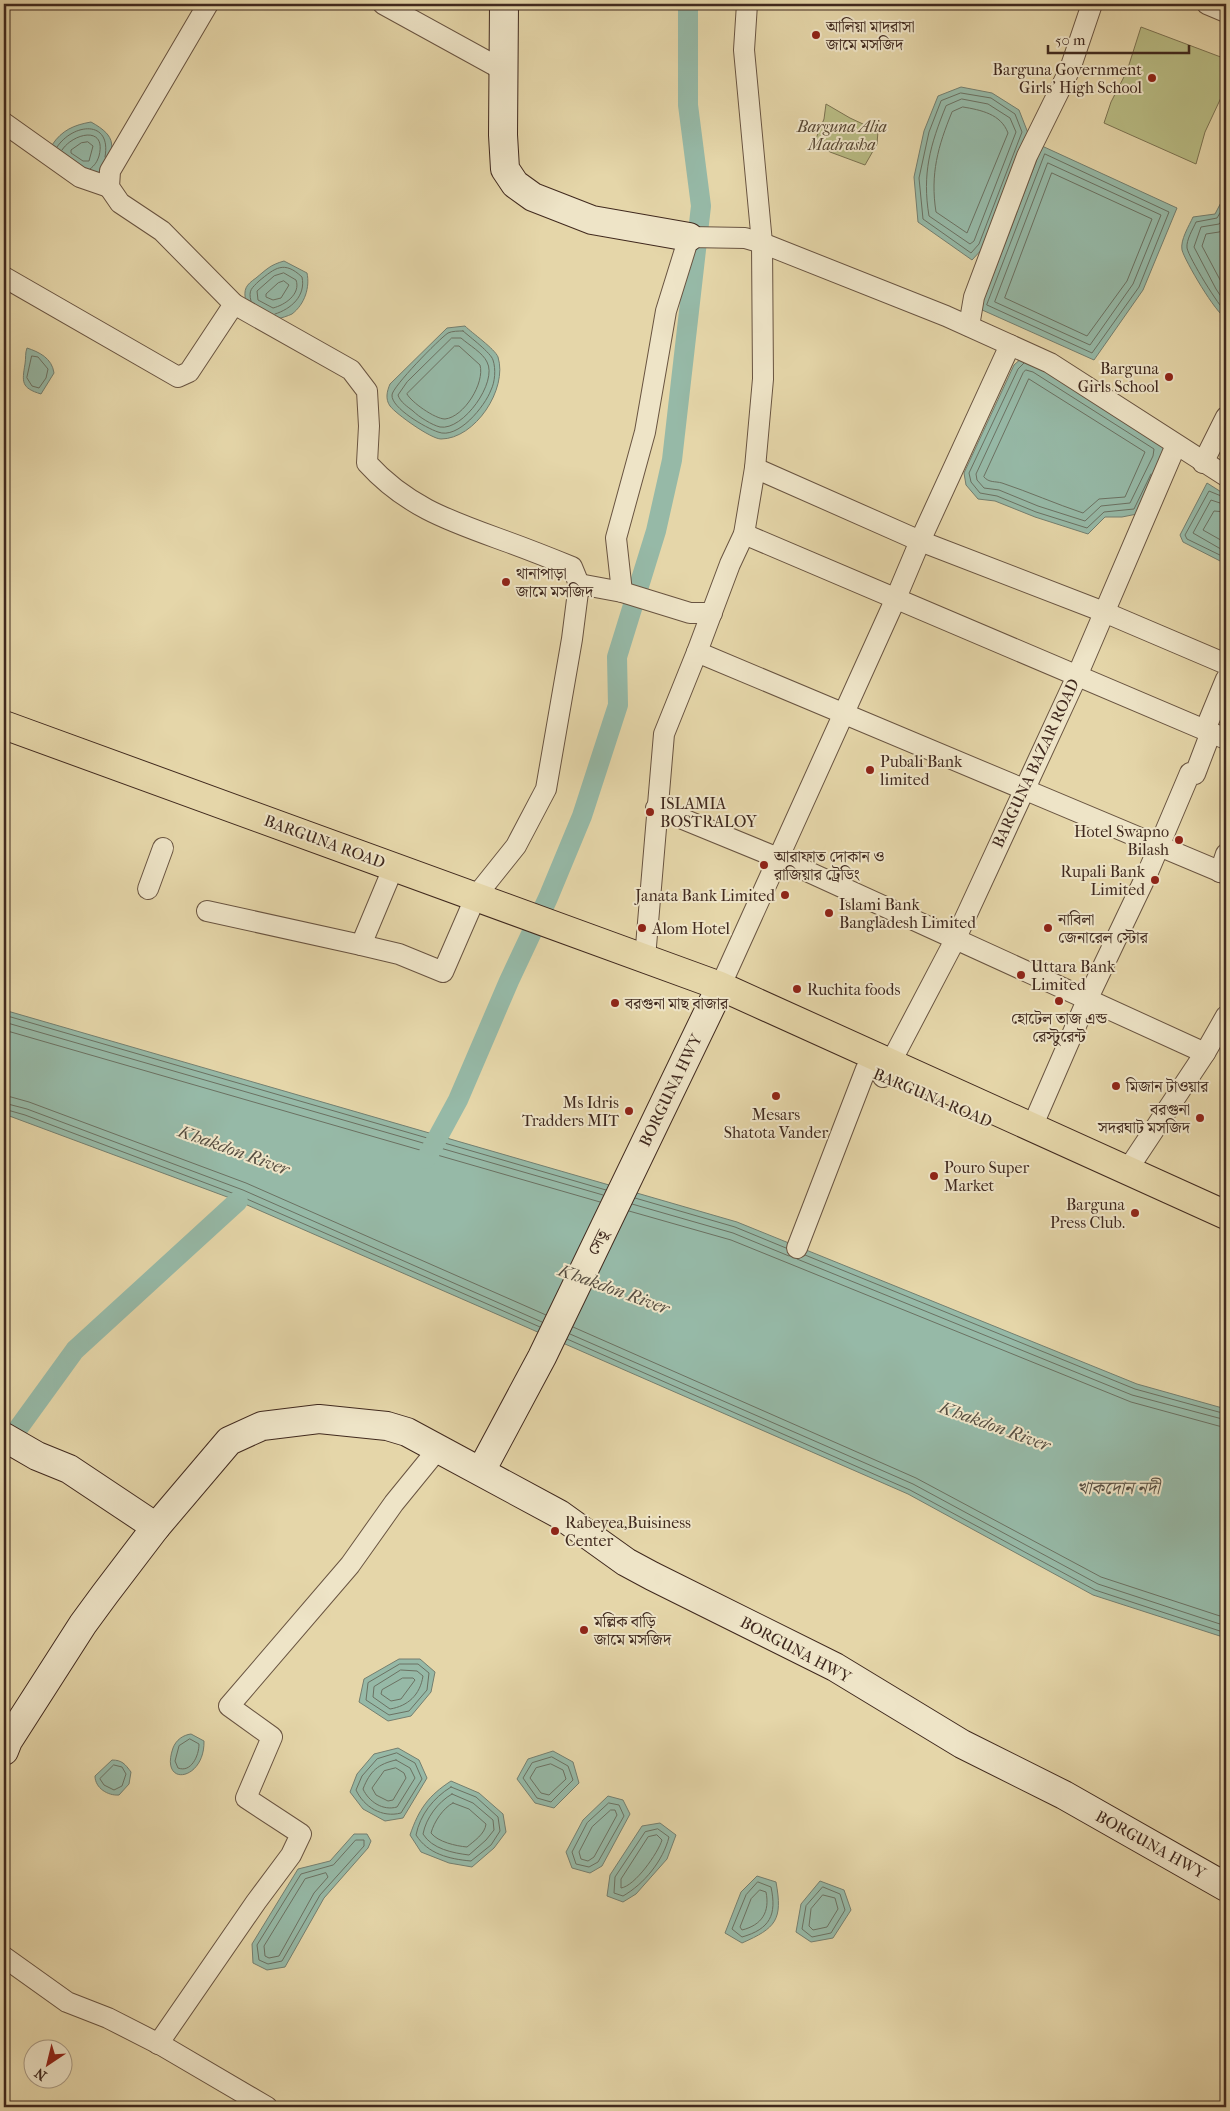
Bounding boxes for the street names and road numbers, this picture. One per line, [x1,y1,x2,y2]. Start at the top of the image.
street label: BARGUNA BAZAR ROAD [988,676,1083,851]
street label: BARGUNA ROAD [262,811,388,872]
street label: BORGUNA HWY [635,1030,706,1150]
street label: BARGUNA ROAD [870,1064,995,1131]
street label: সেতু [583,1225,612,1258]
street label: BORGUNA HWY [737,1612,855,1687]
street label: BORGUNA HWY [1092,1806,1210,1883]

